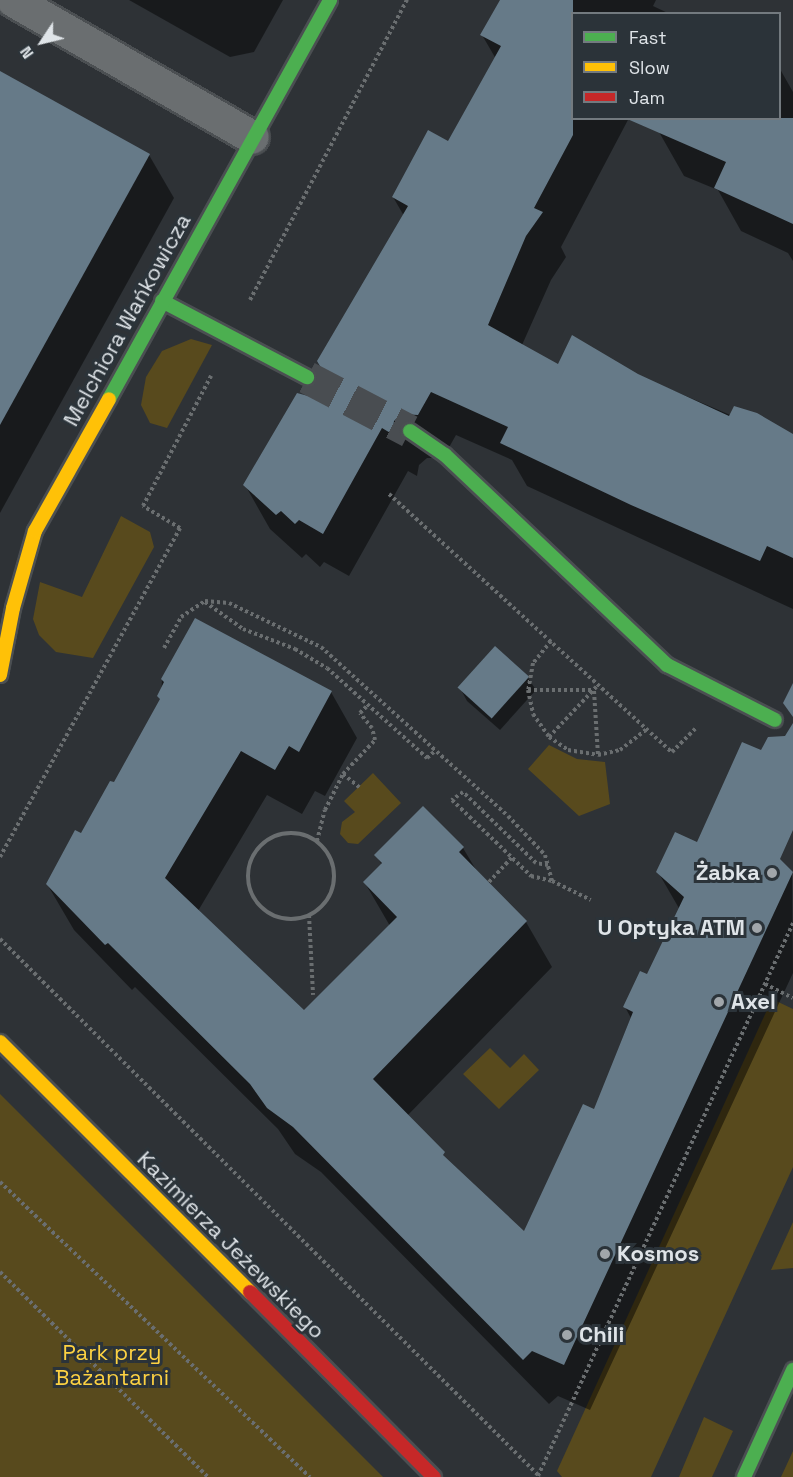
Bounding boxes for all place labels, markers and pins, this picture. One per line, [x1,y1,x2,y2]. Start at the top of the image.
place label: Żabka [696,860,760,886]
marker: Żabka [765,866,779,880]
place label: U Optyka ATM [597,915,745,941]
marker: U Optyka ATM [750,921,764,935]
place label: Axel [731,989,776,1015]
marker: Axel [712,995,726,1009]
place label: Kosmos [617,1241,699,1267]
marker: Kosmos [598,1247,612,1261]
place label: Chili [579,1322,624,1348]
marker: Chili [560,1328,574,1342]

